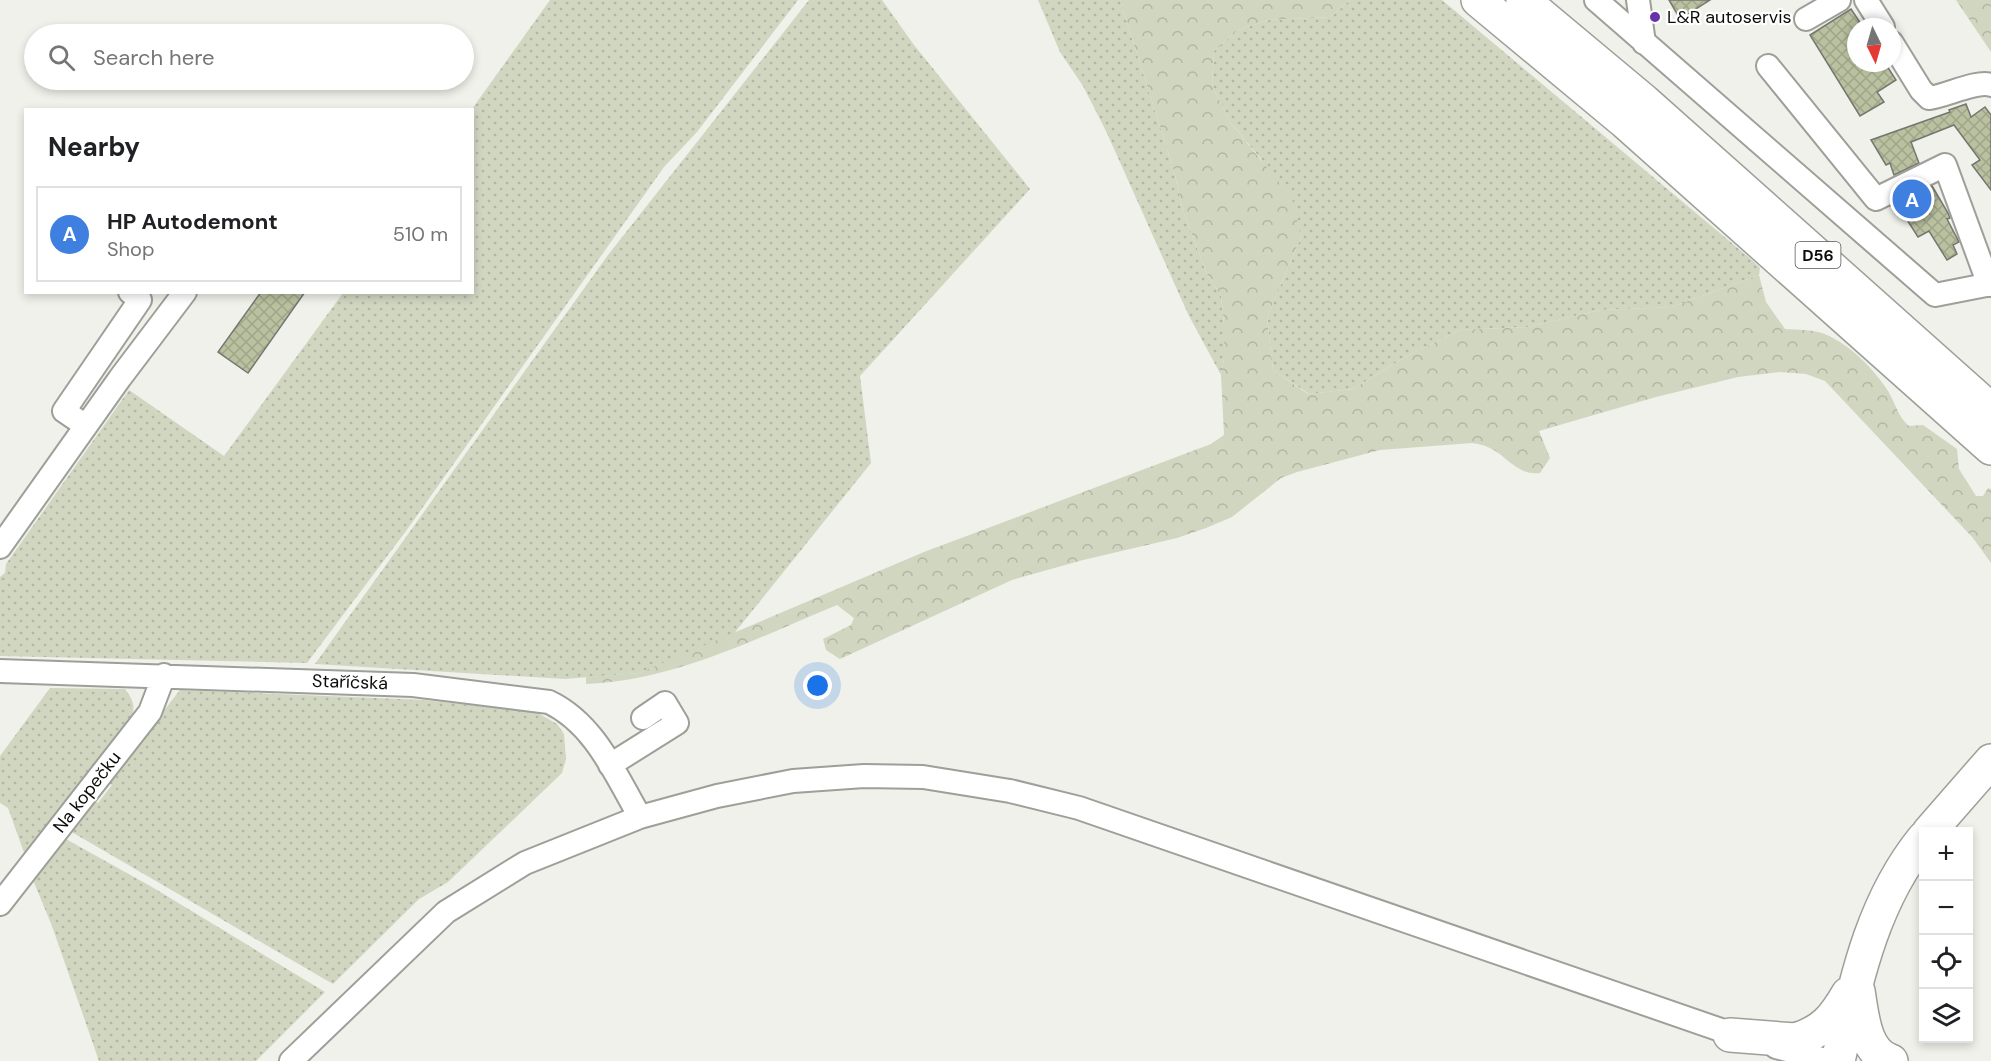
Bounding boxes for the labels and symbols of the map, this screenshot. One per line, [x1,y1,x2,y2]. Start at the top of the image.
place label: L&R autoservis [1667,5,1792,29]
marker: L&R autoservis [1648,10,1662,24]
north arrow [1847,18,1901,72]
pin: A [1892,176,1932,222]
road number: D56 [1796,242,1840,268]
street label: Staříčská [312,669,388,695]
your location [803,671,832,700]
street label: Na kopečku [48,746,126,838]

